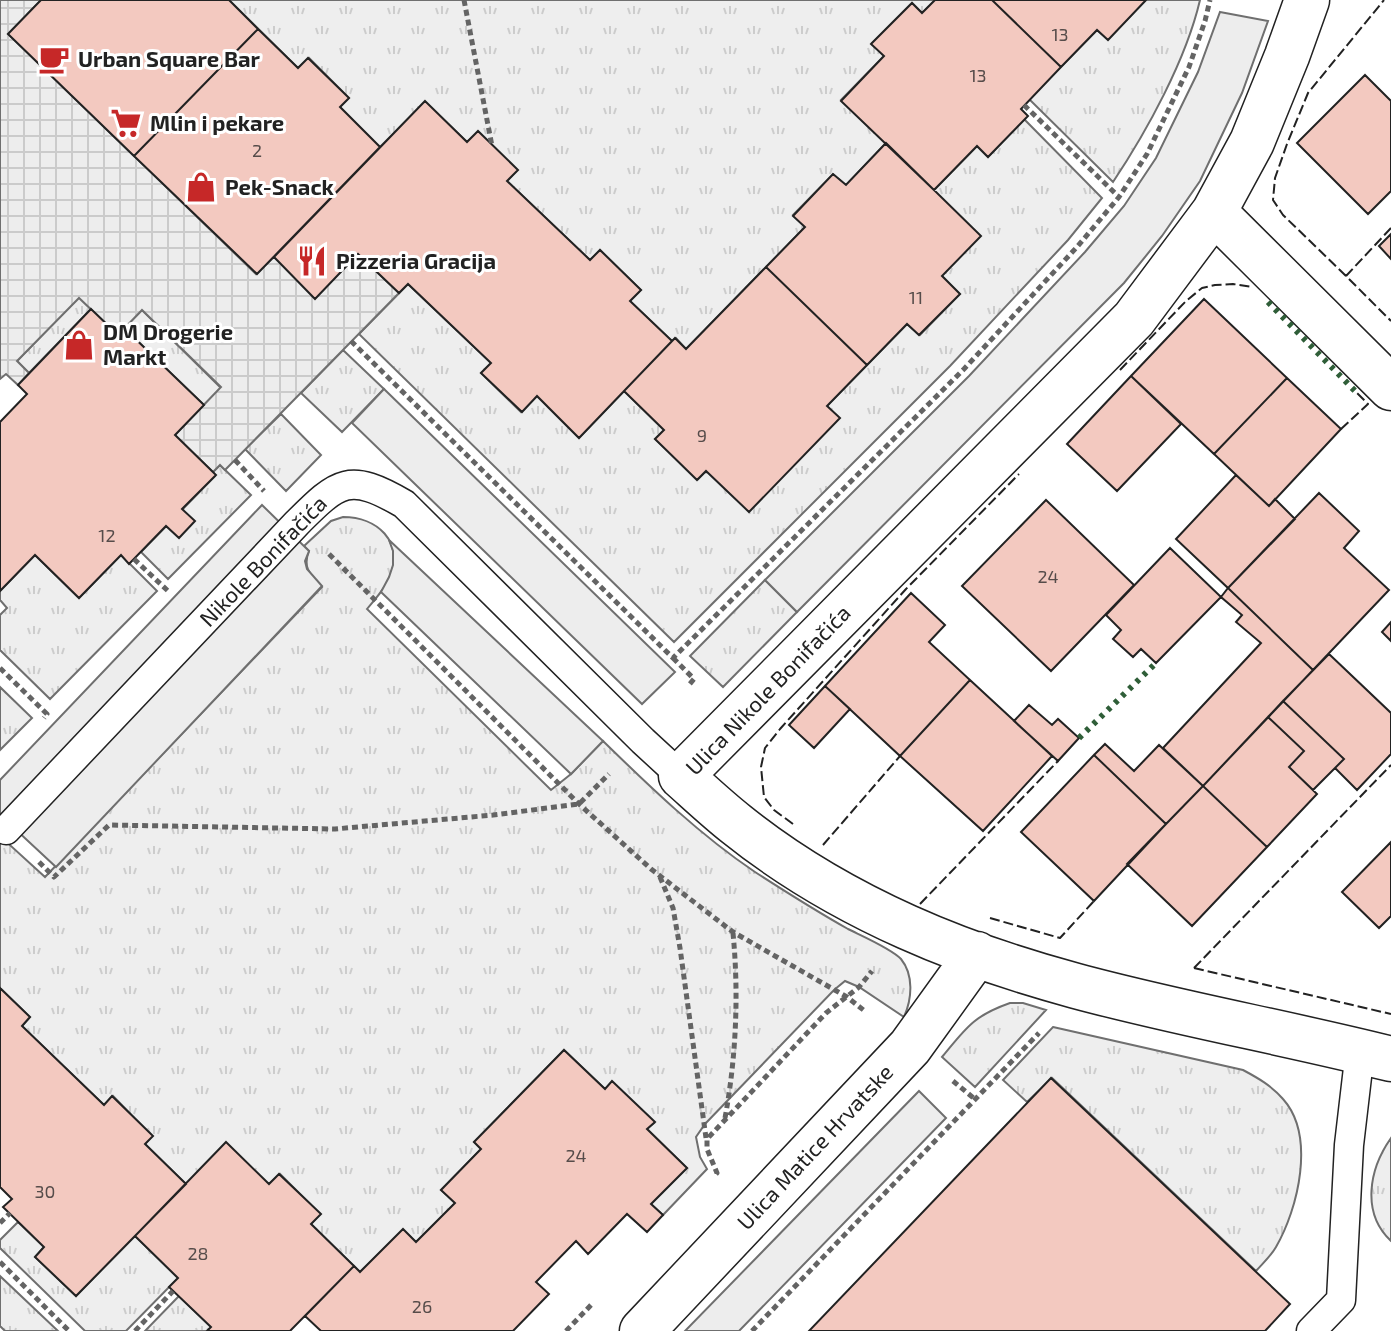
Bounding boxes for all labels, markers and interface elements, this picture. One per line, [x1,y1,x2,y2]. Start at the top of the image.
house number: 13 [1051,23,1069,45]
cafe icon: Urban Square Bar [37,42,71,76]
place label: Urban Square Bar [78,45,261,71]
house number: 13 [969,64,987,86]
supermarket icon: Mlin i pekare [109,106,143,140]
place label: Mlin i pekare [150,109,284,135]
house number: 2 [252,139,262,161]
shop icon: Pek-Snack [184,170,218,204]
place label: Pek-Snack [225,173,335,199]
restaurant icon: Pizzeria Gracija [295,244,329,278]
place label: Pizzeria Gracija [336,247,496,273]
house number: 11 [909,286,923,308]
place label: DM Drogerie Markt [103,318,233,369]
shop icon: DM Drogerie Markt [62,328,96,362]
house number: 9 [697,424,707,446]
street label: Nikole Bonifačića [193,490,331,631]
house number: 12 [98,524,116,546]
house number: 24 [1037,565,1059,587]
street label: Ulica Nikole Bonifačića [679,599,855,780]
street label: Ulica Matice Hrvatske [731,1058,898,1234]
house number: 24 [565,1144,587,1166]
house number: 30 [35,1180,55,1202]
house number: 28 [187,1242,209,1264]
house number: 26 [412,1295,432,1317]

